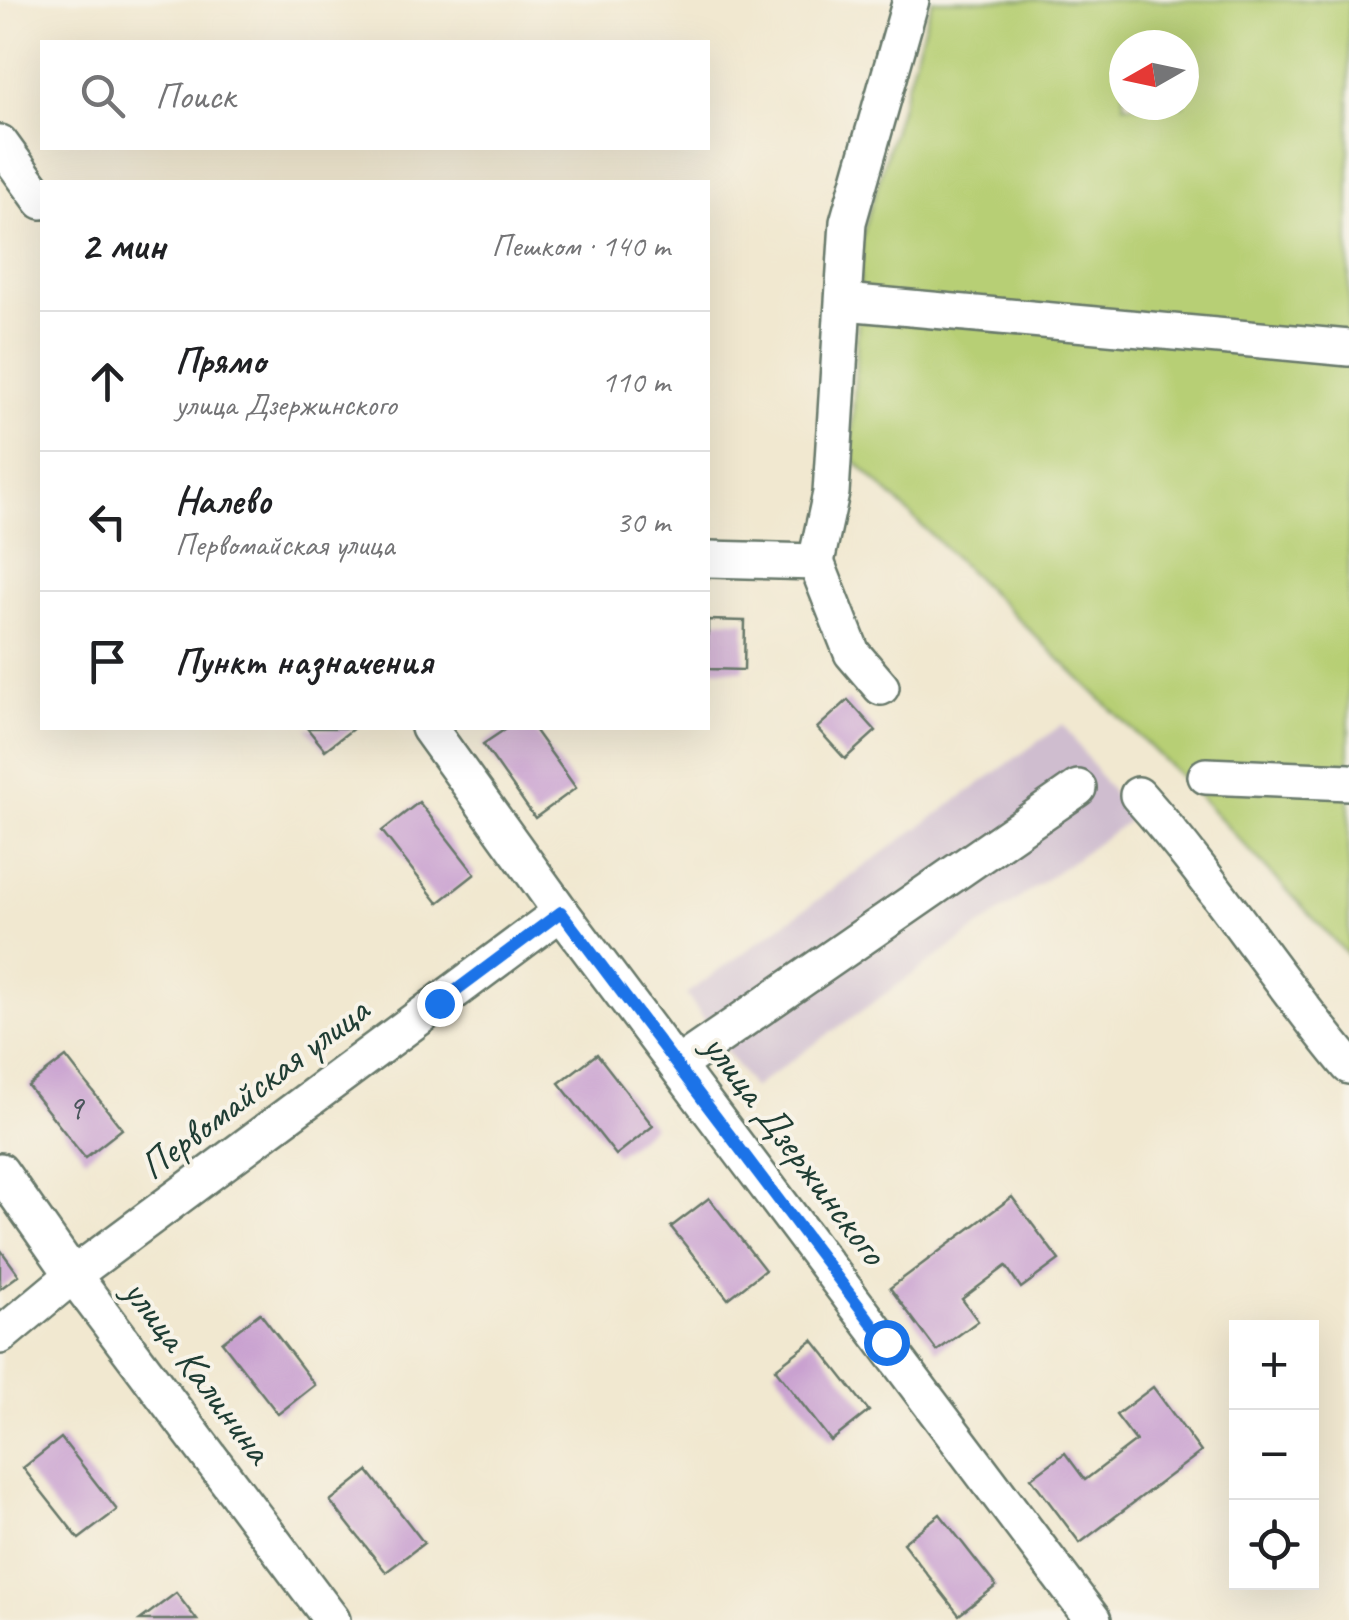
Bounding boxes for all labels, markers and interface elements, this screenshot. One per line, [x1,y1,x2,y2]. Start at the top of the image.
north arrow [1109,30,1199,120]
search box [40,40,710,150]
icon: search [75,68,130,123]
text: Поиск [155,72,235,119]
text: 2 мин [80,219,165,272]
text: Пешком · 140 m [491,225,670,266]
text: Прямо [175,337,265,384]
icon: ahead [80,354,135,409]
text: 110 m [601,361,670,402]
text: улица Дзержинского [175,384,397,425]
text: Налево [175,477,271,524]
icon: left [80,494,135,549]
text: 30 m [616,501,670,542]
text: Первомайская улица [175,524,394,565]
icon: arrive [80,634,135,689]
text: Пункт назначения [175,638,432,685]
route end [417,981,463,1027]
street label: Первомайская улица [129,984,381,1190]
street label: улица Дзержинского [690,1022,899,1276]
house number: 9 [67,1085,86,1130]
street label: улица Калинина [111,1267,285,1475]
route start [864,1320,910,1366]
map controls [1229,1320,1319,1590]
button: + [1229,1320,1319,1410]
button: − [1229,1410,1319,1500]
button: locate [1229,1500,1319,1590]

